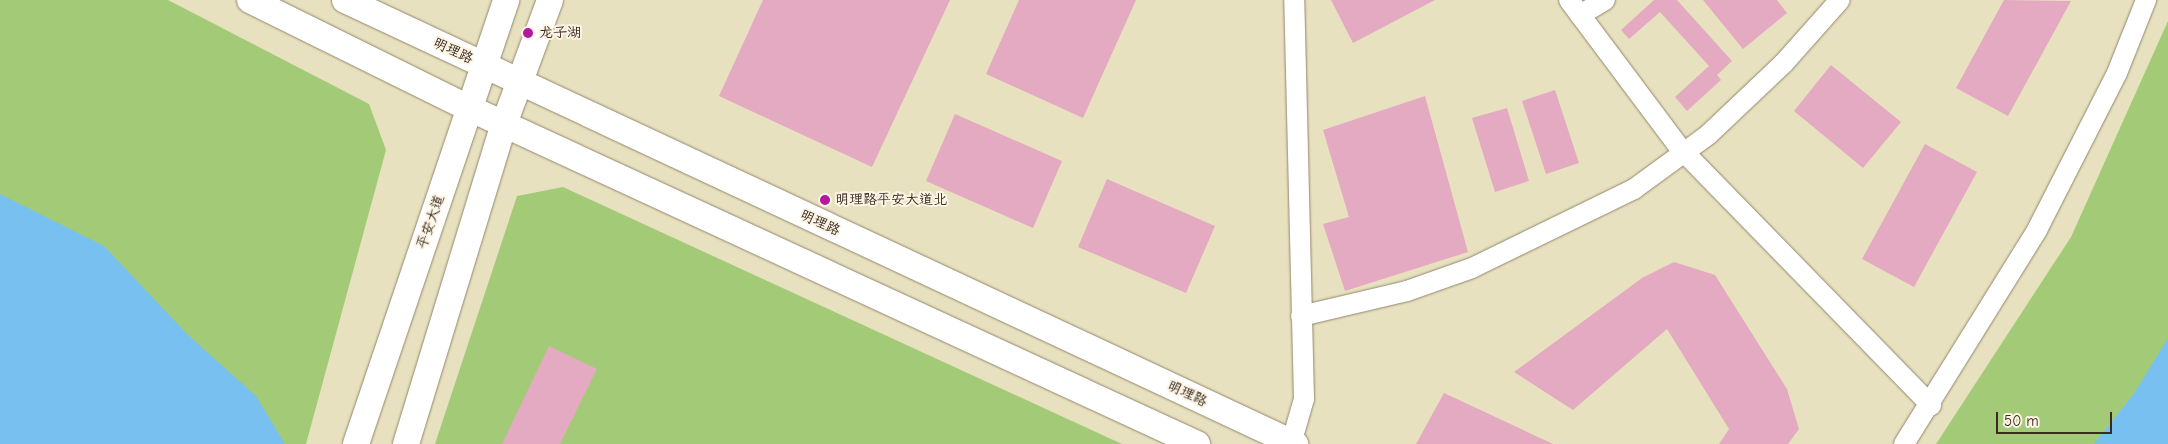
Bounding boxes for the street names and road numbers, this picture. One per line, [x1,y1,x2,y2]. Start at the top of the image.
street label: 明理路 [430,35,476,67]
street label: 平安大道 [414,193,448,251]
street label: 明理路 [797,207,843,239]
street label: 明理路 [1164,378,1210,410]

